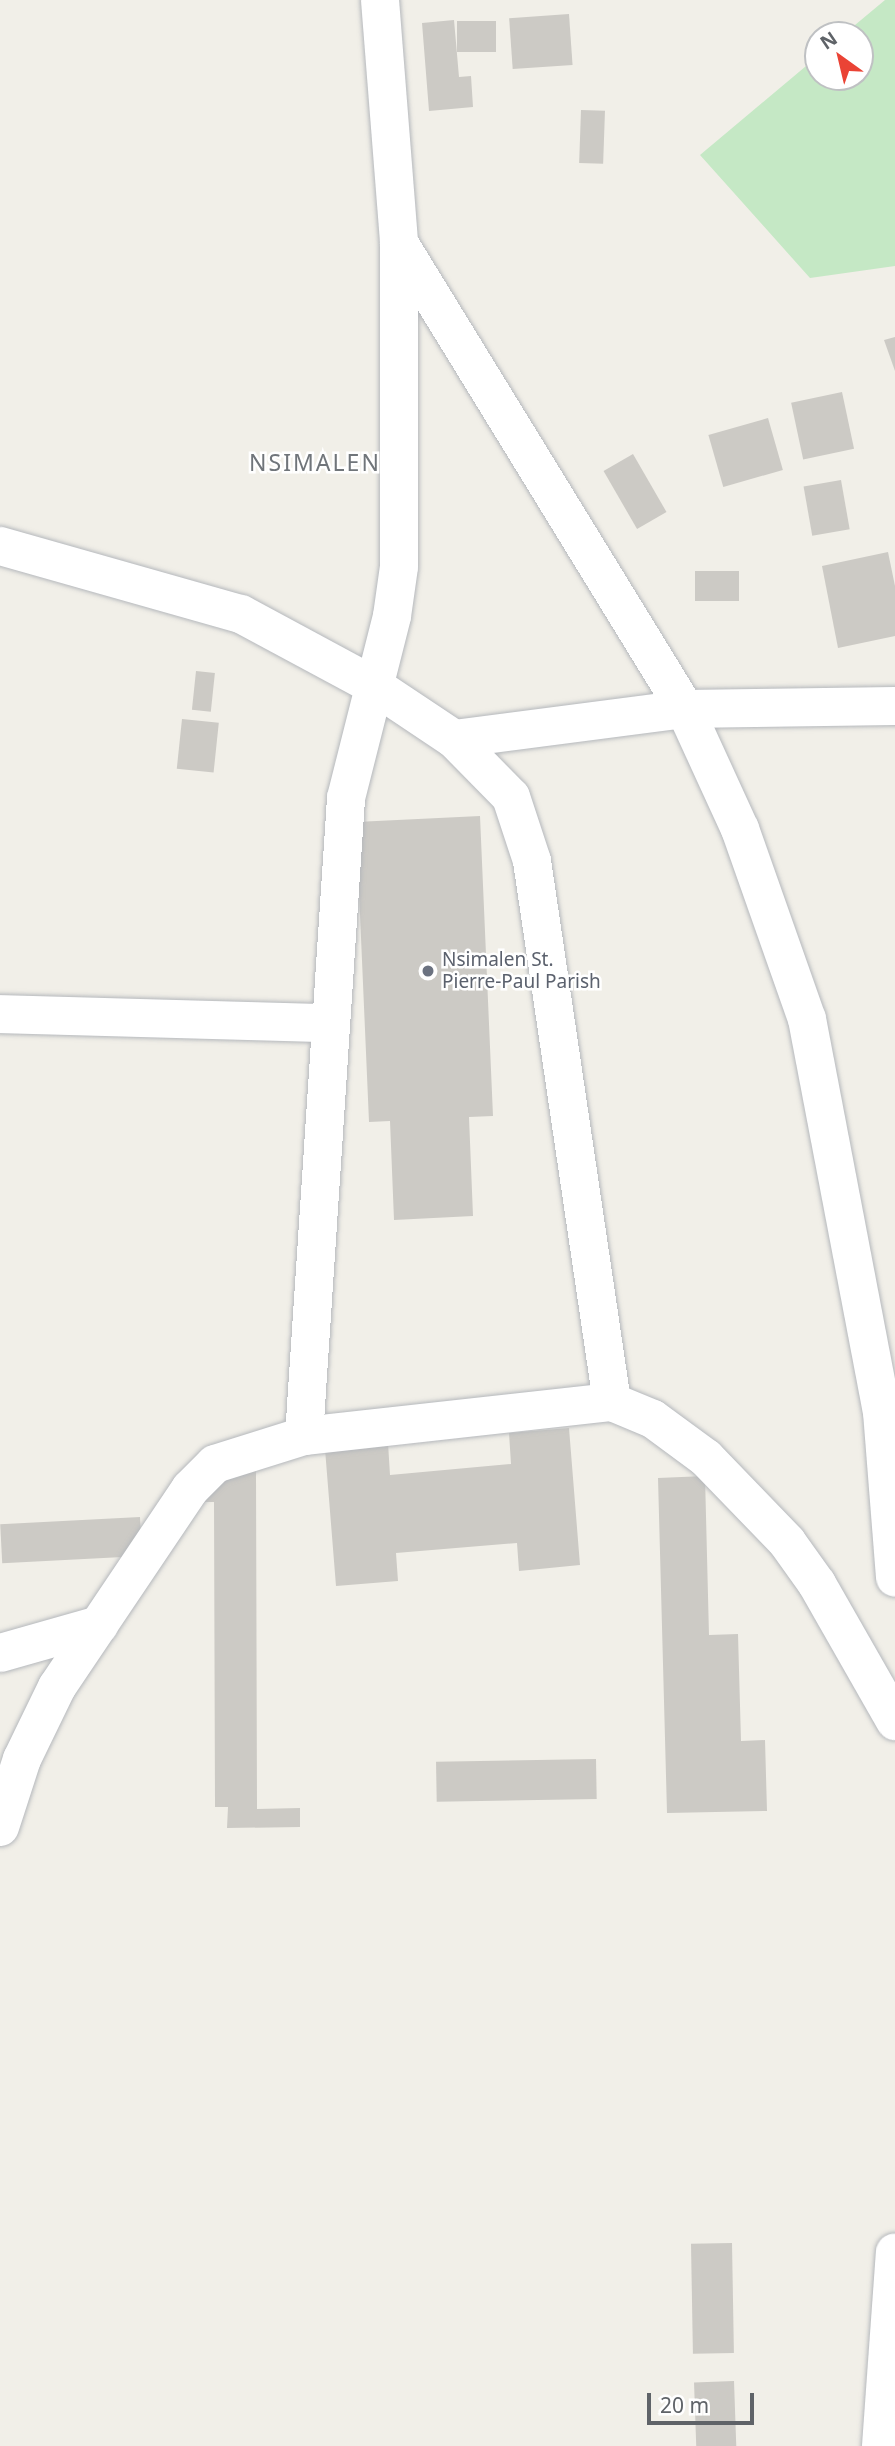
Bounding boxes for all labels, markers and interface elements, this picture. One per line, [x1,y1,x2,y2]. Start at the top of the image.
north arrow [804,21,874,91]
text: N [815,25,842,55]
district label: NSIMALEN [250,448,380,476]
place label: Nsimalen St. Pierre-Paul Parish [442,949,601,993]
marker: Nsimalen St. Pierre-Paul Parish [420,963,436,979]
scale bar [650,2380,757,2424]
text: 20 m [660,2391,709,2419]

